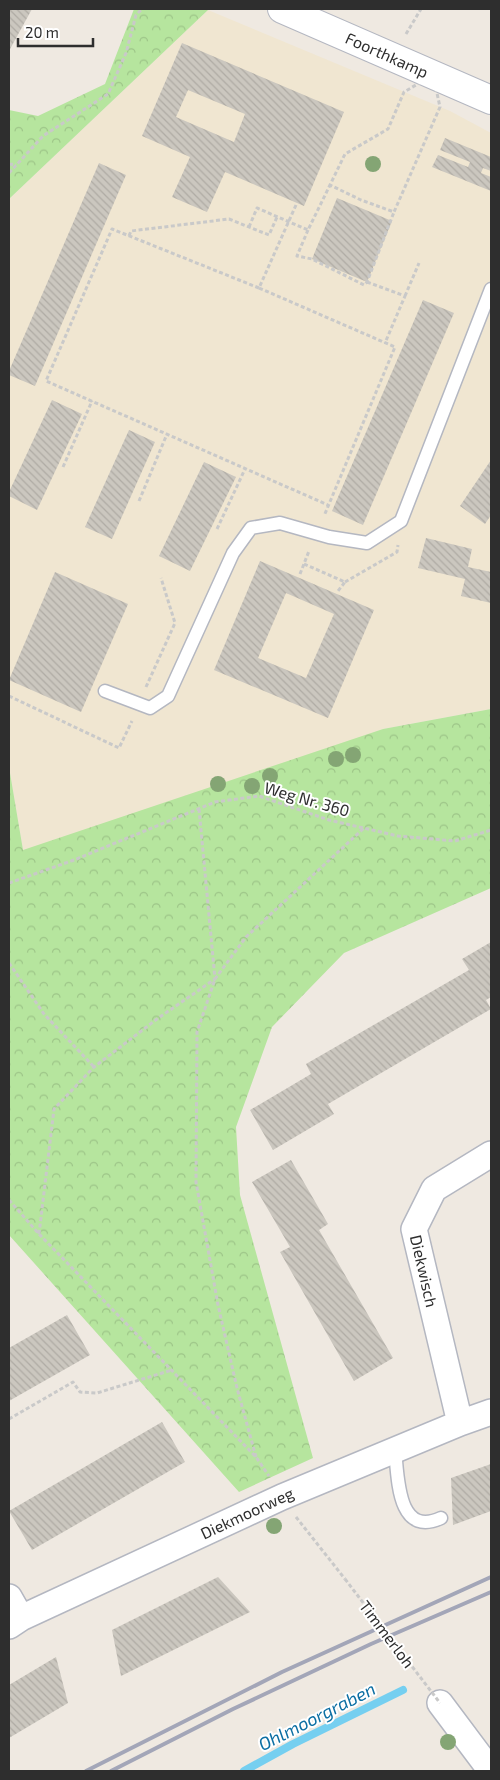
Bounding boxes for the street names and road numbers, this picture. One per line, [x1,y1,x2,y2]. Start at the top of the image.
street label: Foorthkamp [343,28,432,81]
street label: Weg Nr. 360 [262,777,352,820]
street label: Diekwisch [407,1233,442,1309]
street label: Diekmoorweg [197,1483,296,1542]
street label: Timmerloh [356,1596,419,1671]

